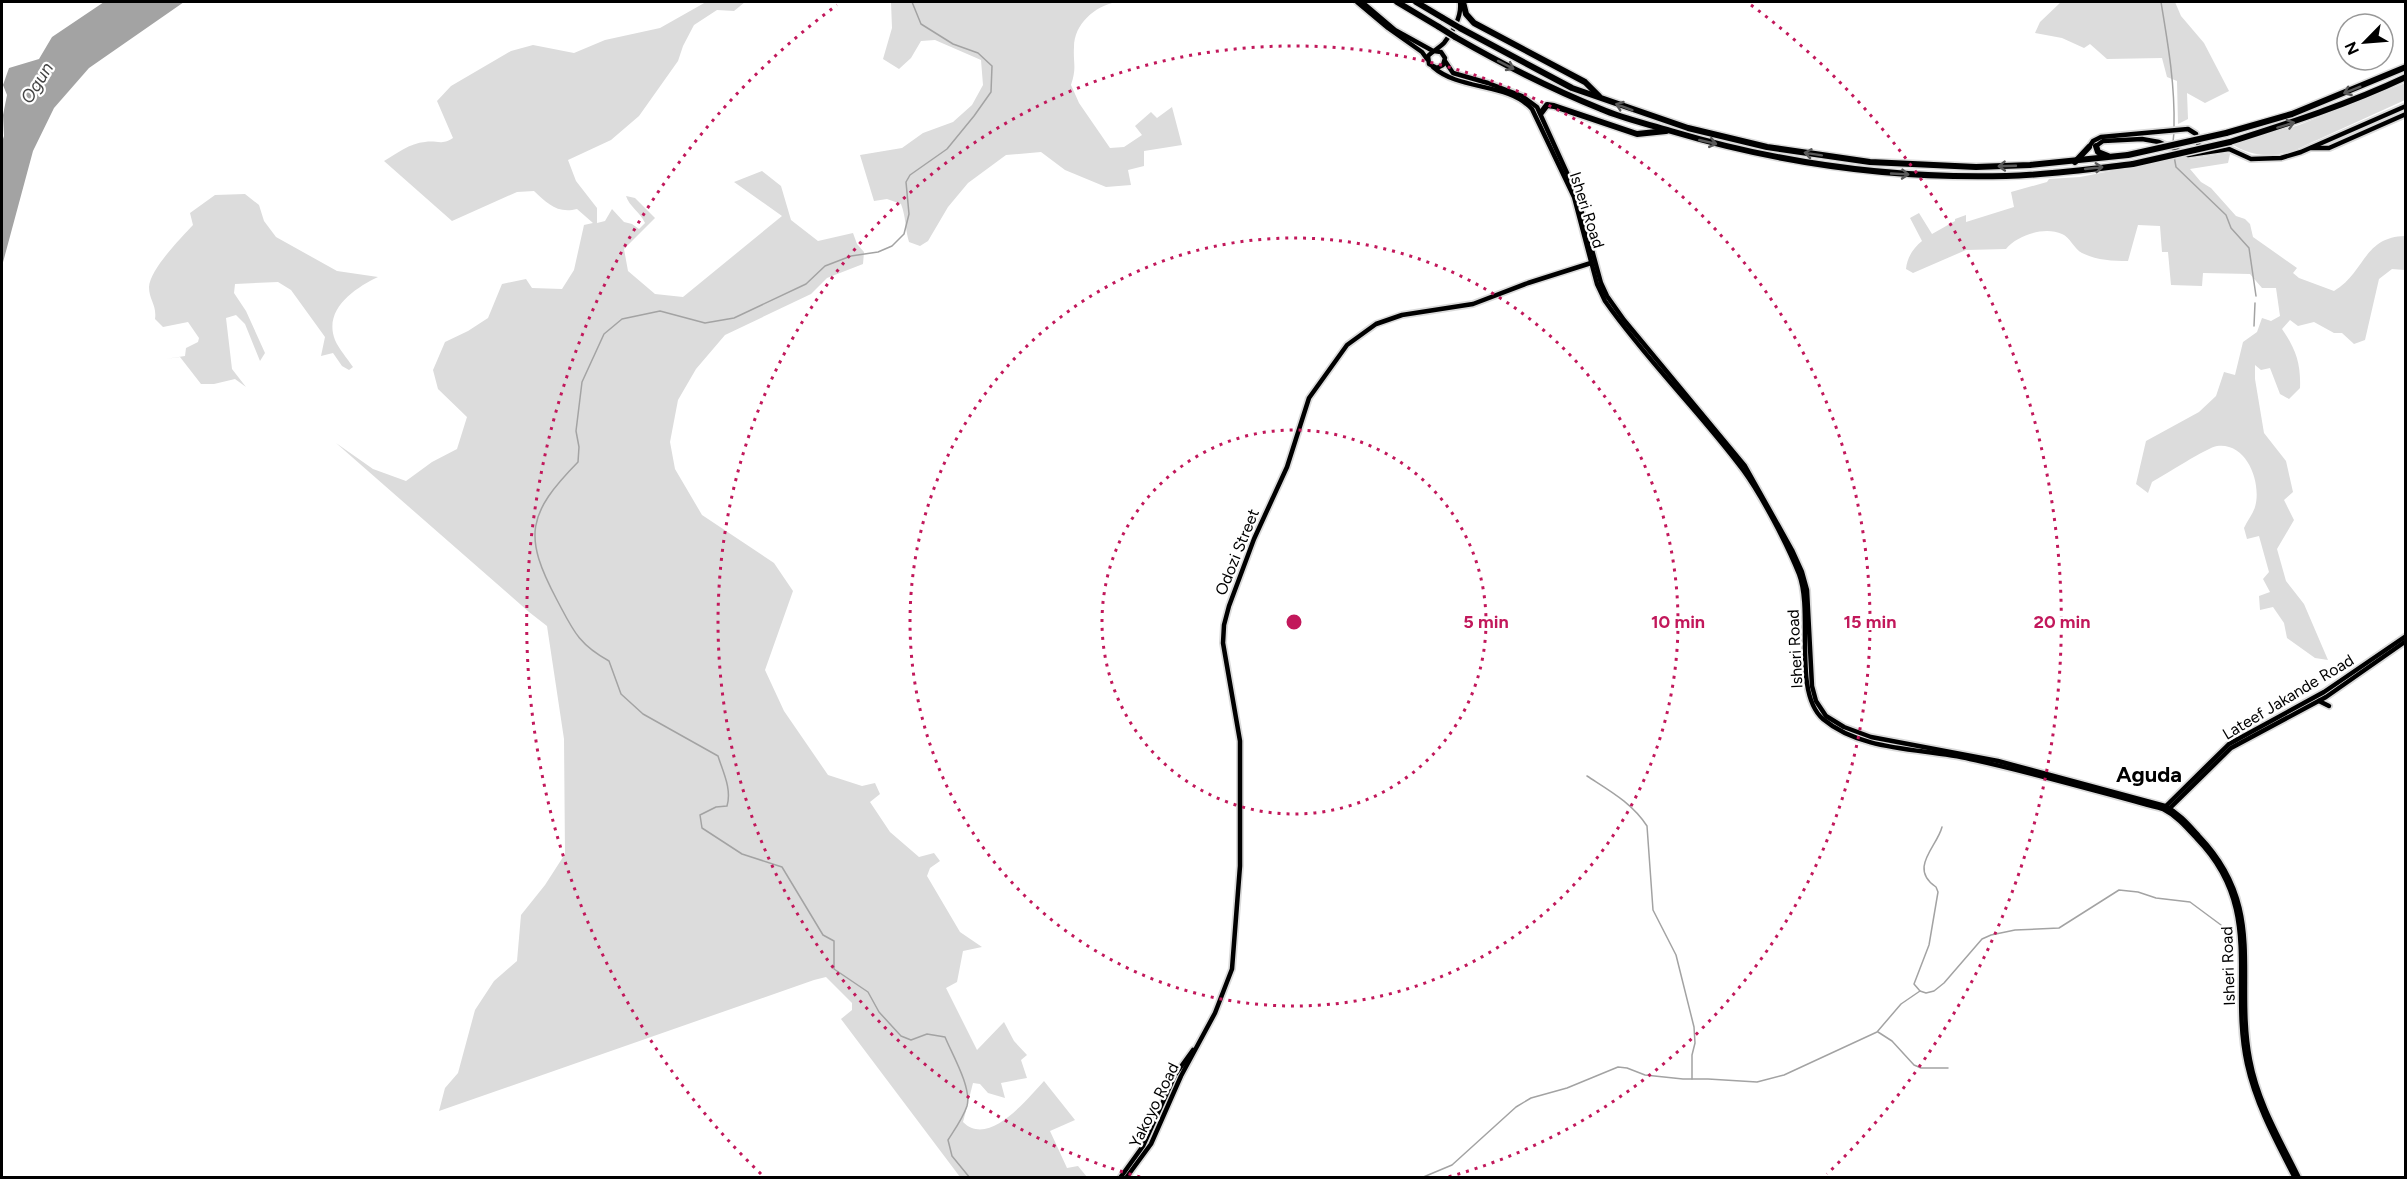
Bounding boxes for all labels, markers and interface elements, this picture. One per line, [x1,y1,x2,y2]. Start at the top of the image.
north arrow [2335,12,2395,72]
text: N [2341,39,2363,58]
water label: Ogun [16,58,58,108]
one-way arrow [1497,60,1515,71]
one-way arrow [2343,85,2362,96]
one-way arrow [1615,101,1634,112]
one-way arrow [2276,119,2295,130]
one-way arrow [1697,137,1717,148]
one-way arrow [1803,148,1823,159]
one-way arrow [1998,161,2018,172]
one-way arrow [2084,163,2104,174]
one-way arrow [1889,168,1909,179]
street label: Isheri Road [1566,169,1608,251]
street label: Odozi Street [1211,506,1263,598]
street label: Isheri Road [1783,609,1807,689]
text: 5 min [1463,611,1509,633]
text: 10 min [1651,611,1705,633]
text: 15 min [1844,611,1896,633]
text: 20 min [2033,611,2091,633]
centre of rings [1284,612,1304,632]
street label: Lateef Jakande Road [2219,650,2357,744]
district label: Aguda [2116,761,2182,788]
street label: Isheri Road [2217,926,2239,1006]
street label: Yakoyo Road [1125,1060,1183,1150]

